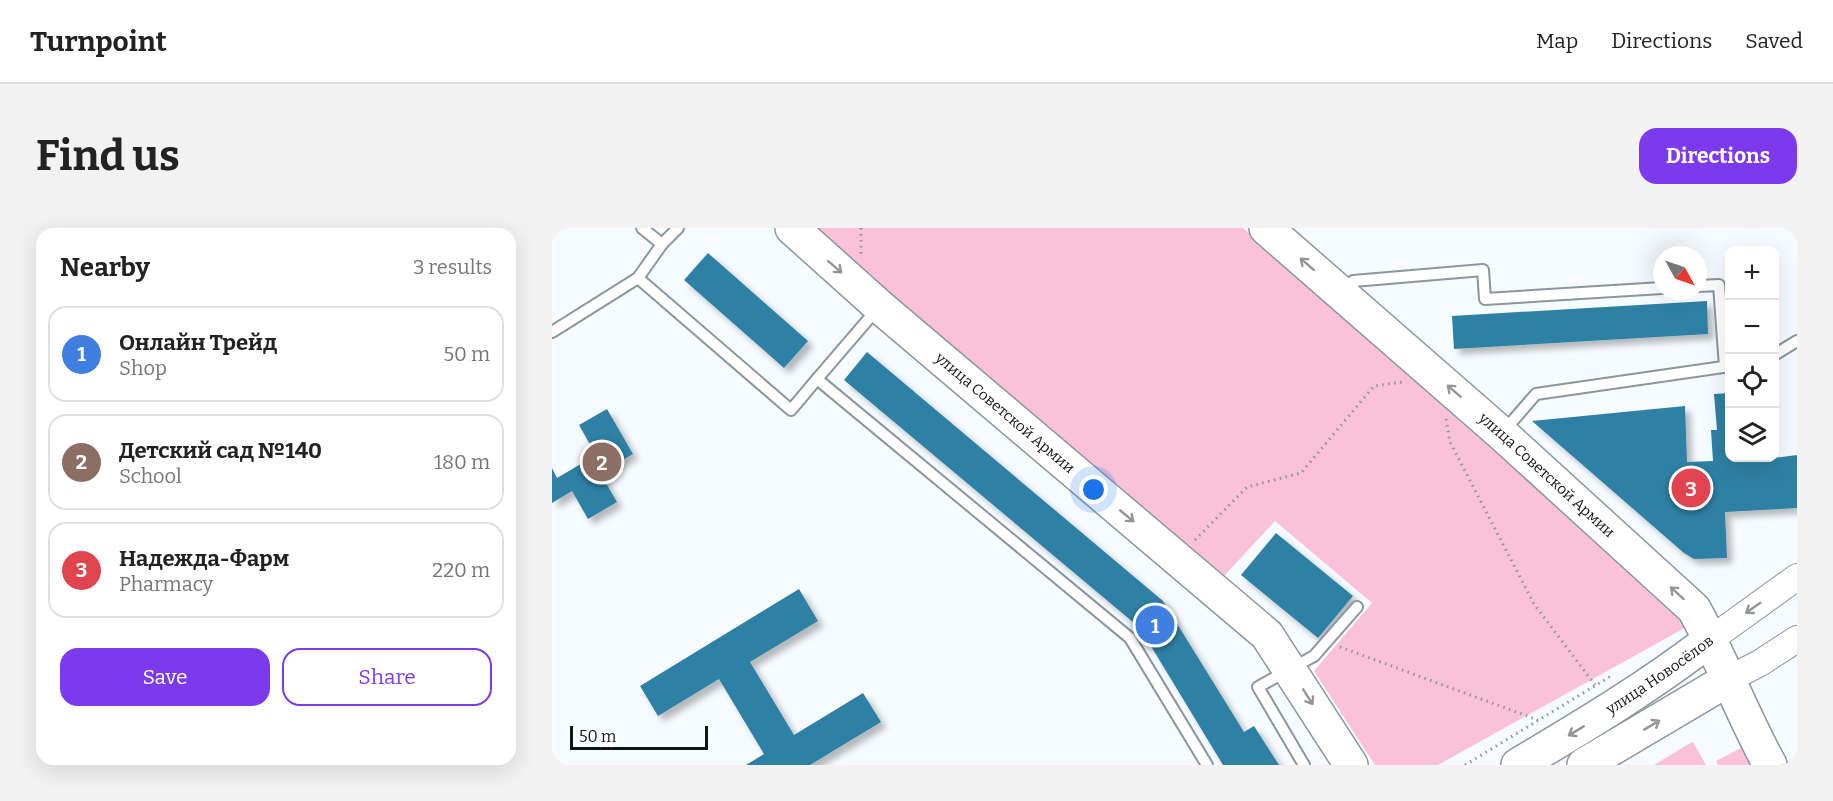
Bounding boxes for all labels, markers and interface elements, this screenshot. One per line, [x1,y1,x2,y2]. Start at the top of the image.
text: Turnpoint [30,25,167,58]
text: Map [1536,28,1578,54]
text: Directions [1611,28,1712,54]
text: Saved [1745,28,1803,54]
button: Directions [1639,128,1797,184]
text: Find us [36,131,180,181]
north arrow [1653,246,1707,300]
map controls [1725,246,1779,462]
button: + [1725,246,1779,300]
text: Nearby [60,252,150,283]
text: 3 results [413,255,492,279]
one-way arrow [1300,257,1315,271]
one-way arrow [828,260,843,274]
button: − [1725,300,1779,354]
text: Онлайн Трейд [119,329,277,356]
text: 1 [77,342,86,366]
text: 50 m [443,342,490,366]
street label: улица Советской Армии [931,348,1078,477]
button: locate [1725,354,1779,408]
text: Shop [119,356,167,380]
one-way arrow [1447,384,1462,398]
street label: улица Советской Армии [1474,408,1618,541]
button: layers [1725,408,1779,462]
text: Детский сад №140 [119,437,322,464]
pin: 2 [583,440,622,484]
text: 2 [76,450,87,474]
text: 180 m [434,450,490,474]
text: School [119,464,182,488]
pin: 3 [1672,466,1710,510]
your location [1079,475,1108,504]
one-way arrow [1119,509,1134,523]
text: Надежда-Фарм [119,545,289,572]
text: 3 [76,558,87,582]
text: 220 m [432,558,490,582]
text: Pharmacy [119,572,213,596]
one-way arrow [1669,586,1684,600]
pin: 1 [1136,602,1174,648]
one-way arrow [1746,602,1762,614]
street label: улица Новосёлов [1602,632,1717,719]
button: Save [60,648,270,706]
button: Share [282,648,492,706]
one-way arrow [1302,688,1314,705]
one-way arrow [1643,718,1660,730]
scale bar [570,723,708,750]
one-way arrow [1568,725,1585,737]
text: 50 m [579,727,616,746]

